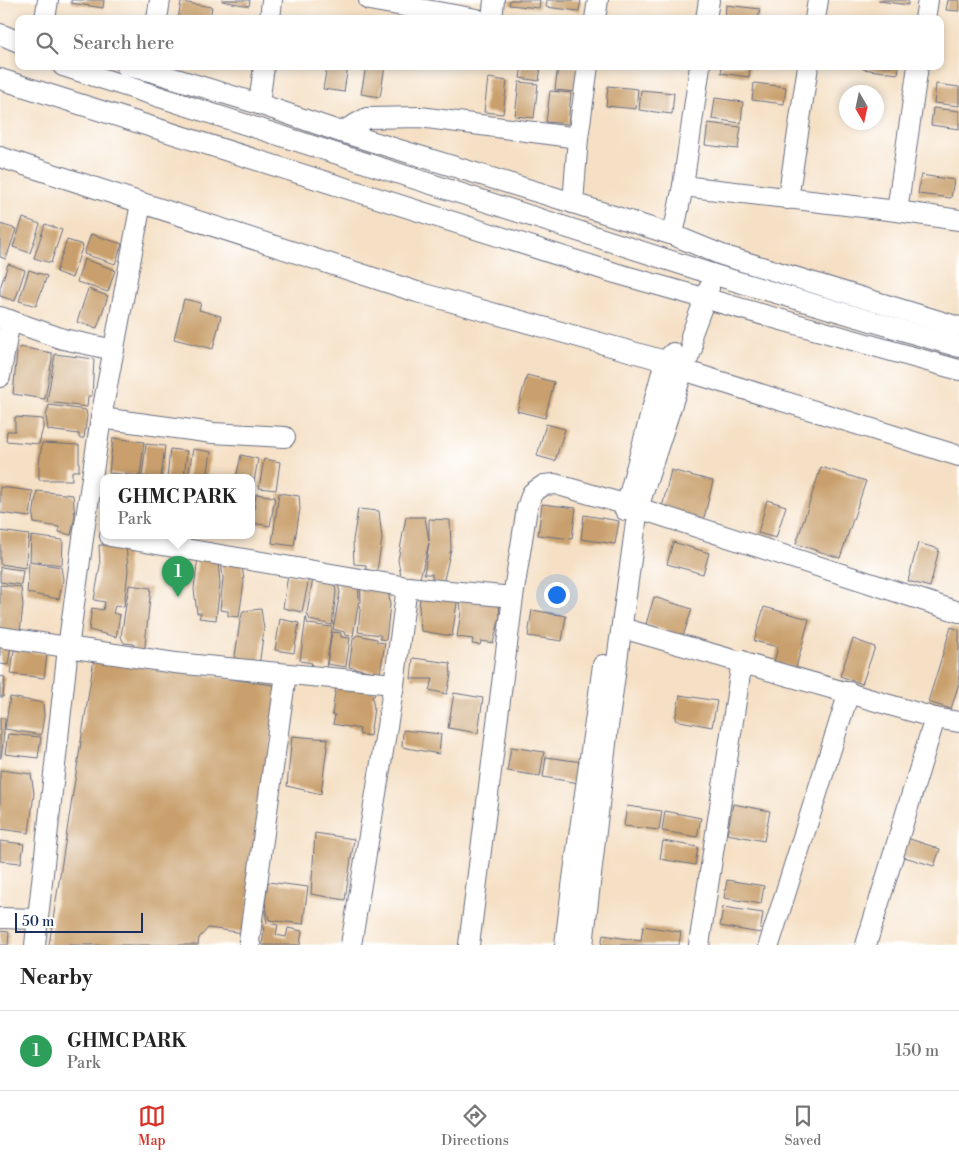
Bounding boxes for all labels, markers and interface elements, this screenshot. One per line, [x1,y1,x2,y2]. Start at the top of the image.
search box [15,15,944,70]
icon: search [33,29,61,57]
text: Search here [73,31,174,55]
north arrow [839,85,884,130]
popup [100,474,255,539]
text: GHMC PARK [118,485,237,509]
text: Park [118,509,151,529]
pin: 1 [162,556,194,597]
your location [544,582,570,608]
scale bar [15,910,142,933]
text: 50 m [22,913,54,931]
text: Nearby [20,965,93,991]
text: GHMC PARK [67,1029,187,1053]
text: 1 [32,1041,40,1061]
text: 150 m [895,1041,939,1061]
text: Park [67,1053,100,1073]
tab: Map [138,1102,166,1150]
tab: Directions [441,1102,509,1150]
tab: Saved [784,1102,821,1150]

